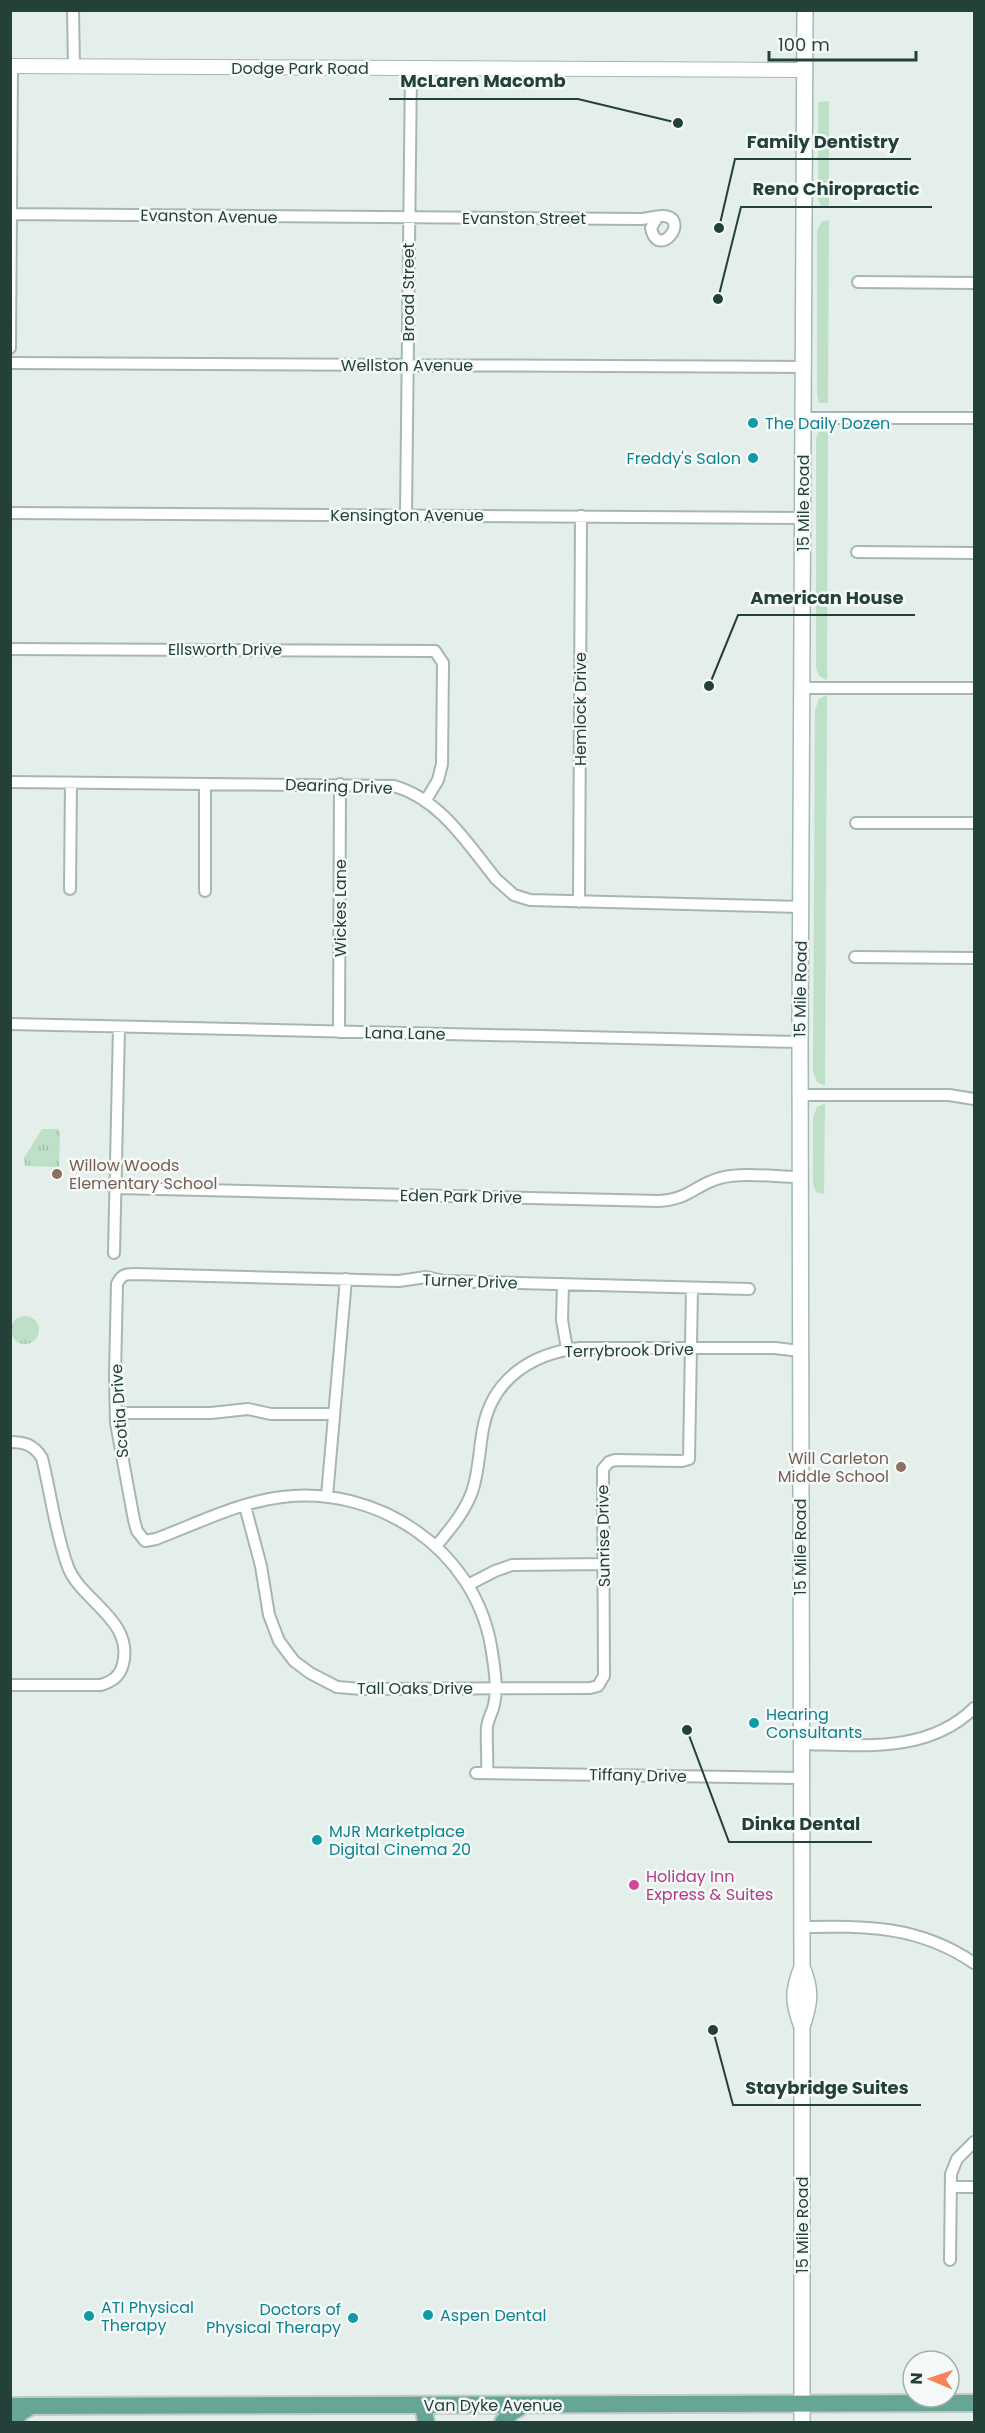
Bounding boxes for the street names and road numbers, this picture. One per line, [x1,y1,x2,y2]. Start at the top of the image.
street label: Dodge Park Road [231,57,369,80]
street label: Evanston Avenue [140,204,278,229]
street label: Evanston Street [462,207,586,230]
street label: Broad Street [397,242,420,341]
street label: Wellston Avenue [341,354,473,377]
street label: 15 Mile Road [792,455,815,551]
street label: Kensington Avenue [330,504,484,527]
street label: Ellsworth Drive [168,638,282,661]
street label: Hemlock Drive [569,652,592,766]
street label: Dearing Drive [285,773,393,800]
street label: Wickes Lane [329,859,352,957]
street label: 15 Mile Road [788,940,813,1038]
street label: Lana Lane [364,1021,446,1046]
street label: Eden Park Drive [400,1184,522,1209]
street label: Turner Drive [422,1268,518,1295]
street label: Terrybrook Drive [564,1338,694,1363]
street label: Scotia Drive [105,1363,134,1459]
street label: Sunrise Drive [591,1485,616,1587]
street label: 15 Mile Road [789,1499,812,1595]
street label: Tall Oaks Drive [357,1677,473,1700]
street label: Tiffany Drive [589,1763,687,1788]
street label: 15 Mile Road [791,2177,814,2273]
street label: Van Dyke Avenue [424,2394,563,2417]

